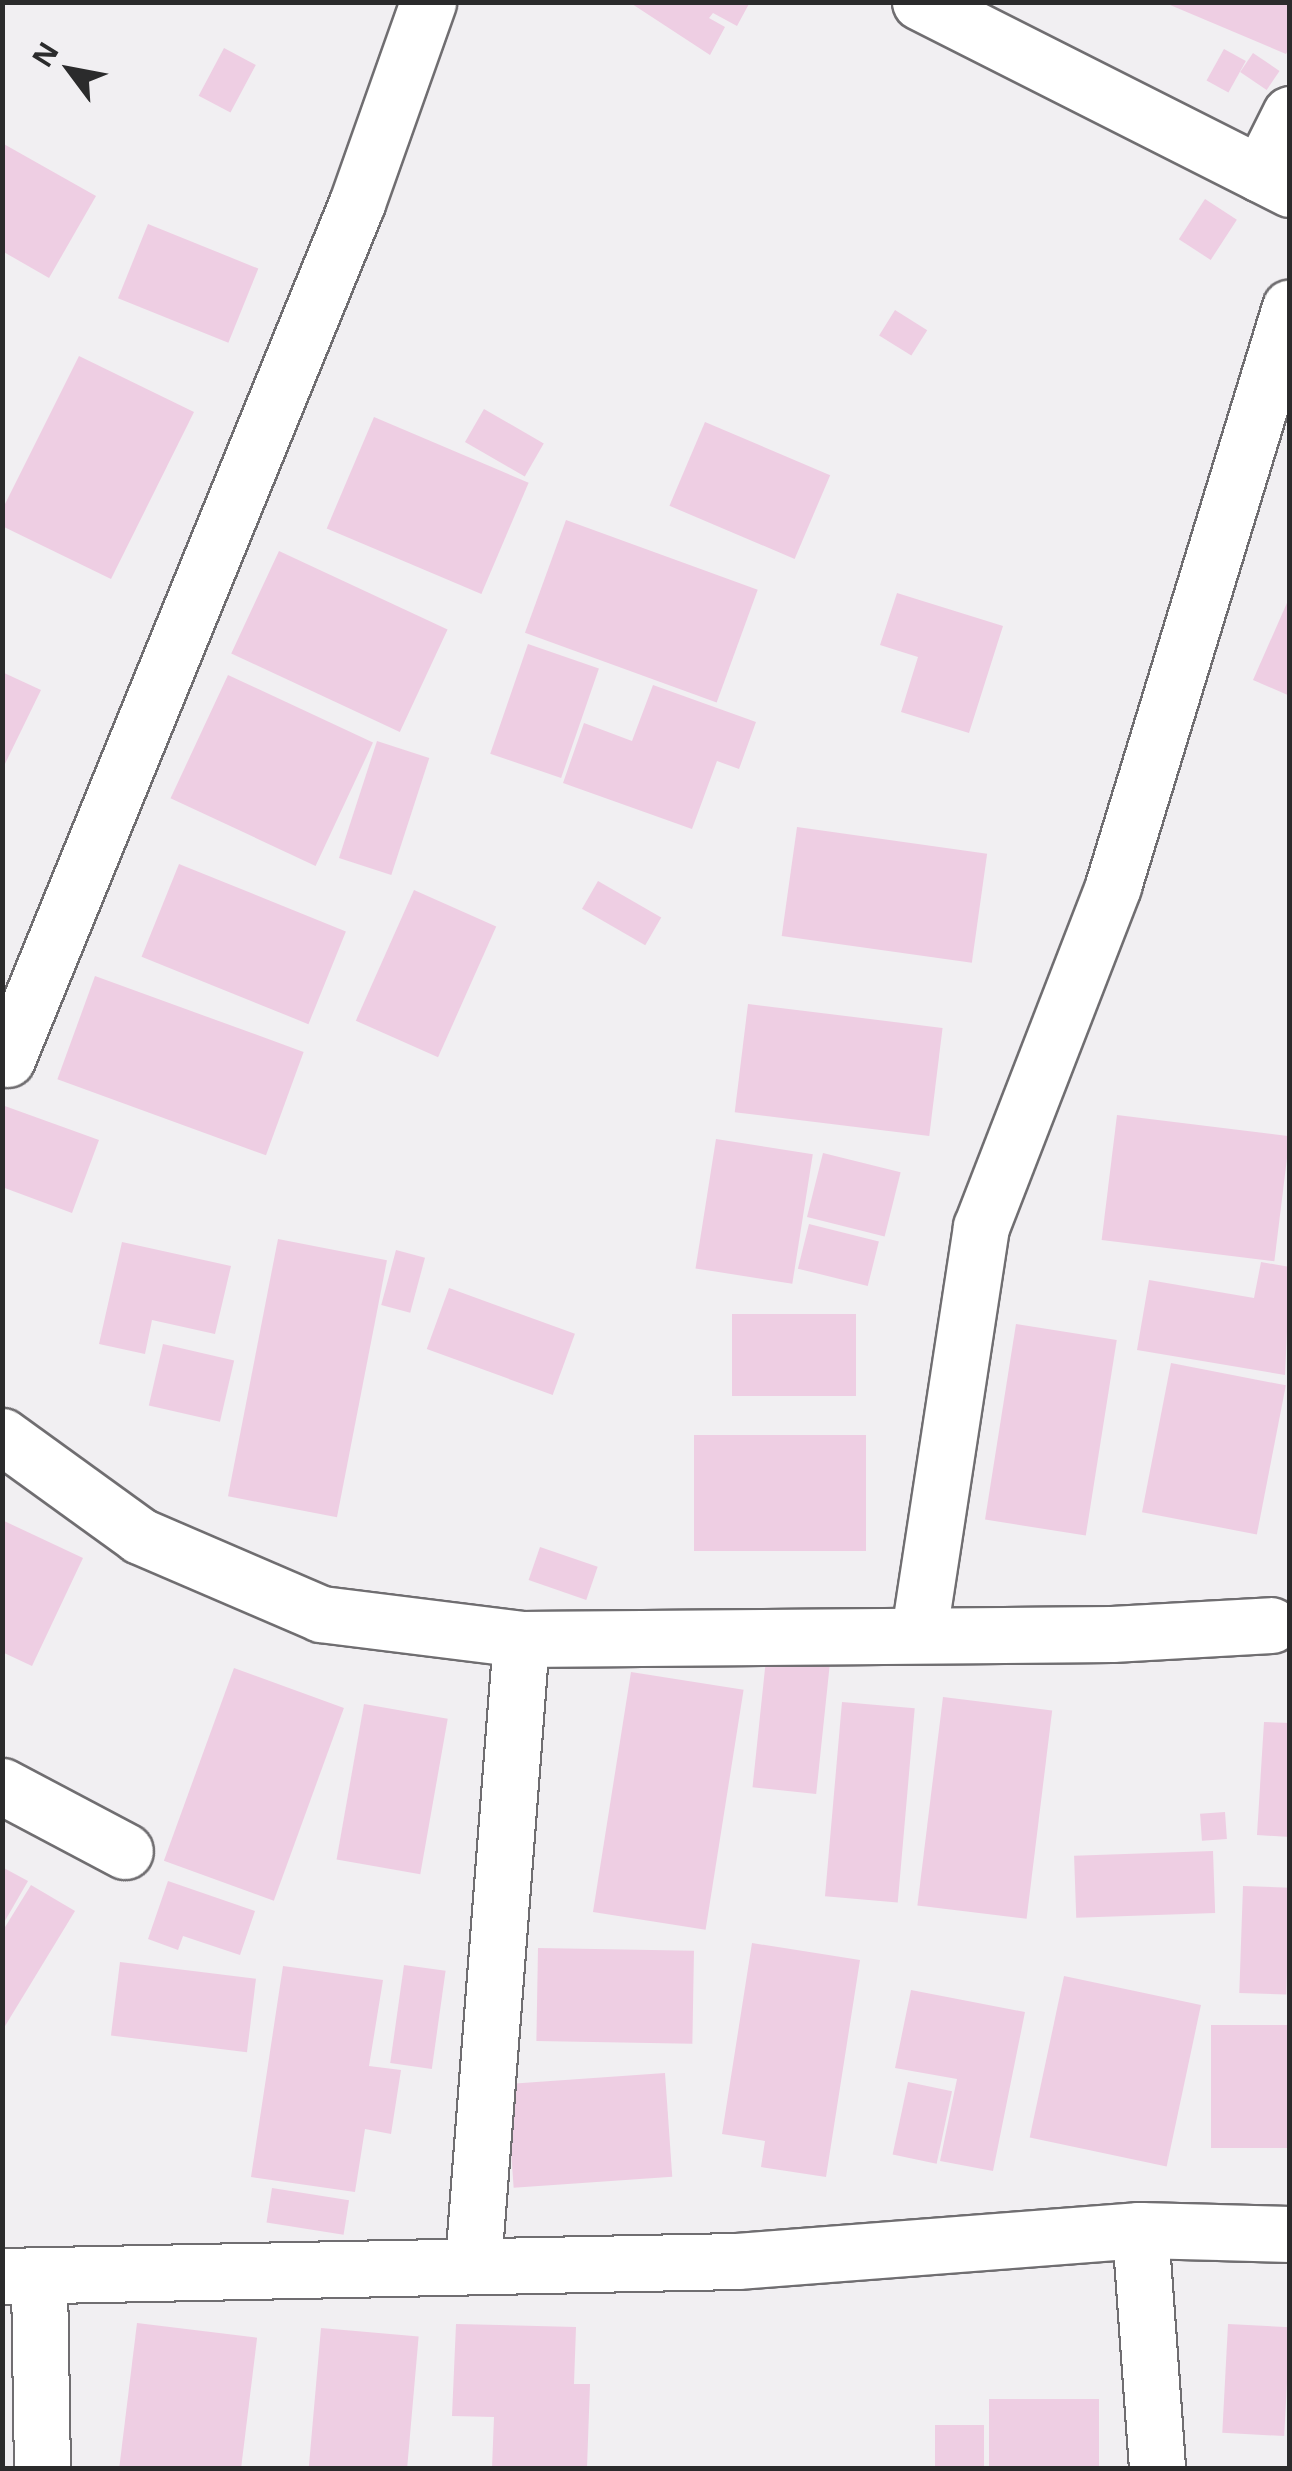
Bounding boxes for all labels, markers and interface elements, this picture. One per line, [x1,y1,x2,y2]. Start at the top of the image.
north arrow [20,20,120,120]
text: N [22,34,67,74]

